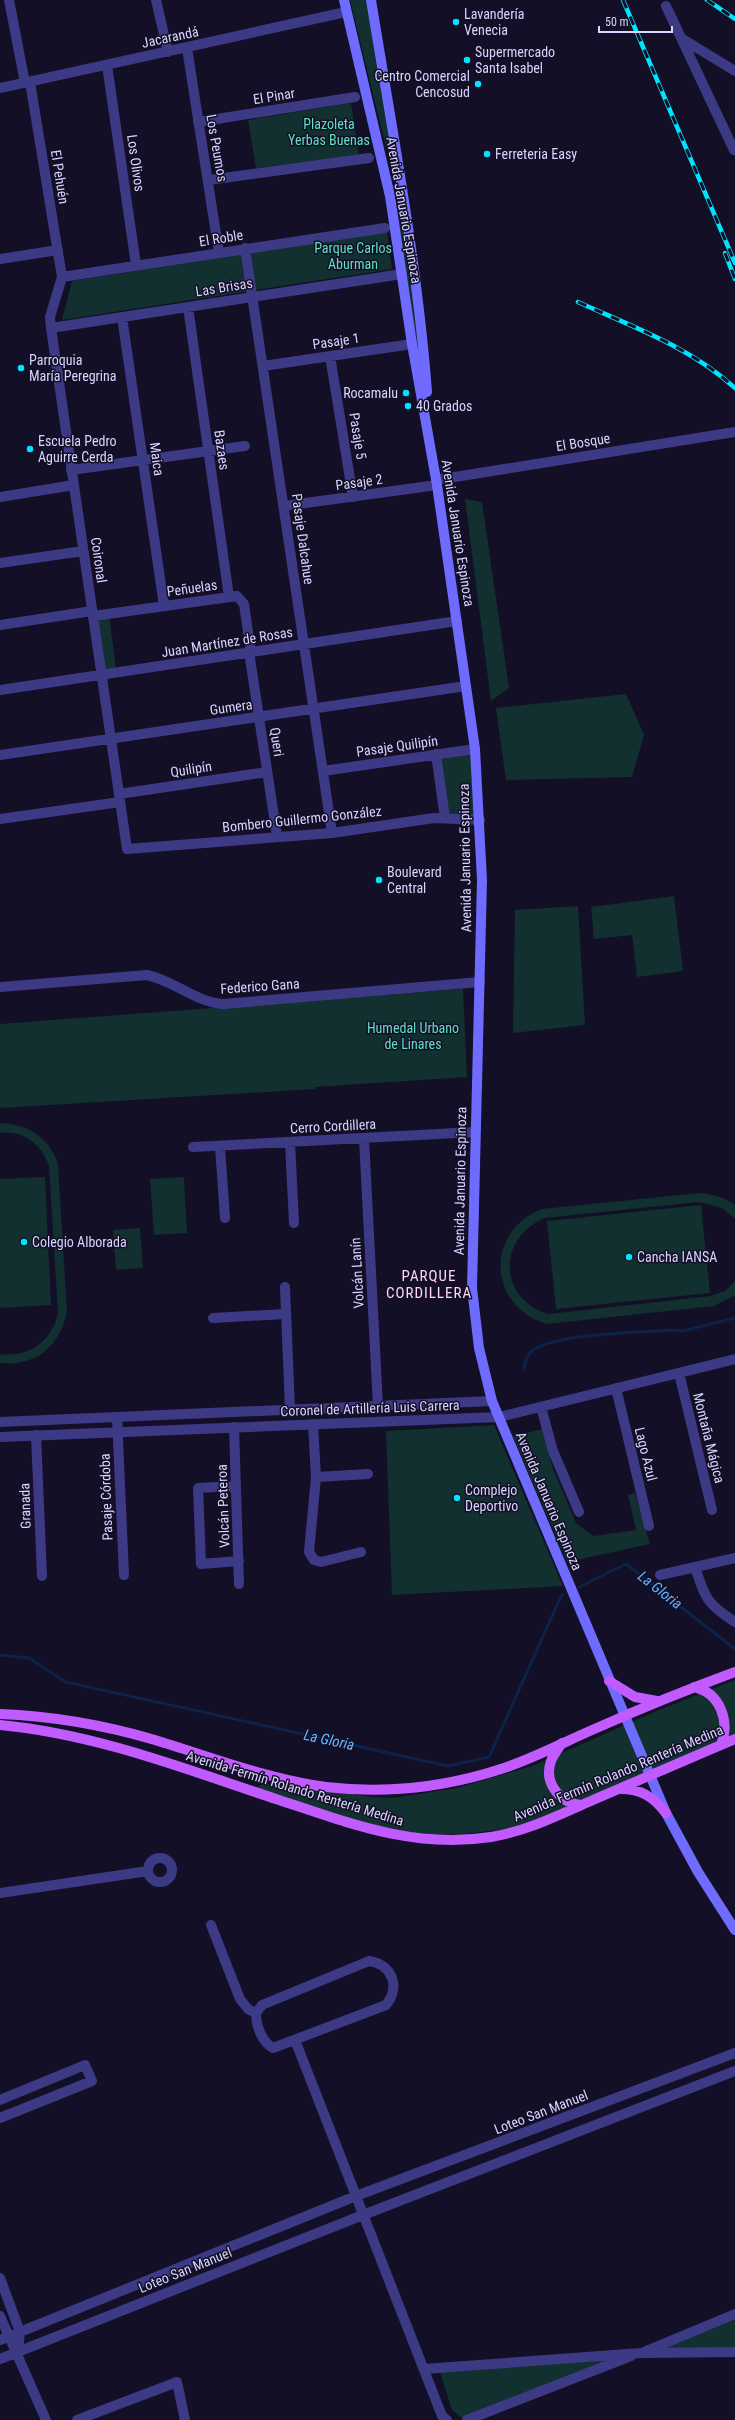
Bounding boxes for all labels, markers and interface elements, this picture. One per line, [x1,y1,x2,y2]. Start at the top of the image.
place label: Lavandería Venecia [464,6,524,38]
scale bar [599,8,672,34]
text: 50 m [605,15,629,29]
marker: Lavandería Venecia [451,17,461,27]
street label: Jacarandá [140,23,200,51]
place label: Supermercado Santa Isabel [475,44,555,76]
marker: Supermercado Santa Isabel [462,55,472,65]
place label: Centro Comercial Cencosud [374,68,470,100]
marker: Centro Comercial Cencosud [473,79,483,89]
street label: El Pinar [252,85,296,107]
street label: Los Peumos [203,113,231,183]
park label: Plazoleta Yerbas Buenas [288,116,370,148]
street label: Los Olivos [124,133,148,193]
street label: Avenida Januario Espinoza [383,135,425,285]
place label: Ferreteria Easy [495,146,577,162]
street label: El Pehuén [48,149,72,205]
marker: Ferreteria Easy [482,149,492,159]
street label: El Roble [198,227,245,249]
park label: Parque Carlos Aburman [314,240,392,272]
street label: Las Brisas [194,275,254,299]
street label: Pasaje 1 [311,330,361,352]
place label: Parroquia María Peregrina [29,352,117,384]
marker: Parroquia María Peregrina [16,363,26,373]
place label: Rocamalu [343,385,398,401]
marker: Rocamalu [401,388,411,398]
place label: 40 Grados [416,398,472,414]
marker: 40 Grados [403,401,413,411]
street label: Pasaje 5 [346,411,370,461]
street label: Bazaes [211,429,233,471]
street label: El Bosque [555,430,612,454]
place label: Escuela Pedro Aguirre Cerda [38,433,117,465]
street label: Maica [147,441,167,477]
marker: Escuela Pedro Aguirre Cerda [25,444,35,454]
street label: Avenida Januario Espinoza [438,458,478,608]
street label: Pasaje 2 [334,471,384,493]
street label: Pasaje Dalcahue [289,493,317,586]
street label: Coironal [88,536,110,584]
street label: Peñuelas [166,577,218,599]
street label: Juan Martínez de Rosas [160,624,294,660]
street label: Gumera [209,696,253,718]
street label: Queri [267,726,287,758]
street label: Pasaje Quilipín [355,732,439,760]
street label: Quilipín [169,758,213,780]
street label: Avenida Januario Espinoza [456,784,474,932]
street label: Bombero Guillermo González [222,803,382,835]
place label: Boulevard Central [387,864,442,896]
marker: Boulevard Central [374,875,384,885]
street label: Federico Gana [220,975,300,997]
park label: Humedal Urbano de Linares [367,1020,459,1052]
street label: Avenida Januario Espinoza [451,1107,469,1255]
street label: Cerro Cordillera [290,1116,376,1136]
place label: Colegio Alborada [32,1234,127,1250]
marker: Colegio Alborada [19,1237,29,1247]
street label: Volcán Lanín [347,1237,367,1309]
place label: Cancha IANSA [637,1249,717,1265]
marker: Cancha IANSA [624,1252,634,1262]
district label: PARQUE CORDILLERA [386,1267,472,1302]
street label: Montaña Mágica [690,1391,728,1485]
street label: Coronel de Artillería Luis Carrera [280,1397,460,1419]
street label: Lago Azul [632,1425,660,1483]
street label: Avenida Januario Espinoza [513,1430,585,1572]
street label: Pasaje Córdoba [96,1453,116,1541]
street label: Volcán Peteroa [214,1464,232,1548]
place label: Complejo Deportivo [465,1482,518,1514]
street label: Granada [16,1483,34,1529]
marker: Complejo Deportivo [452,1493,462,1503]
water label: La Gloria [634,1567,686,1613]
street label: Avenida Fermín Rolando Rentería Medina [511,1721,725,1825]
water label: La Gloria [302,1726,356,1754]
street label: Avenida Fermín Rolando Rentería Medina [184,1747,406,1829]
street label: Loteo San Manuel [492,2087,590,2137]
street label: Loteo San Manuel [136,2244,234,2296]

